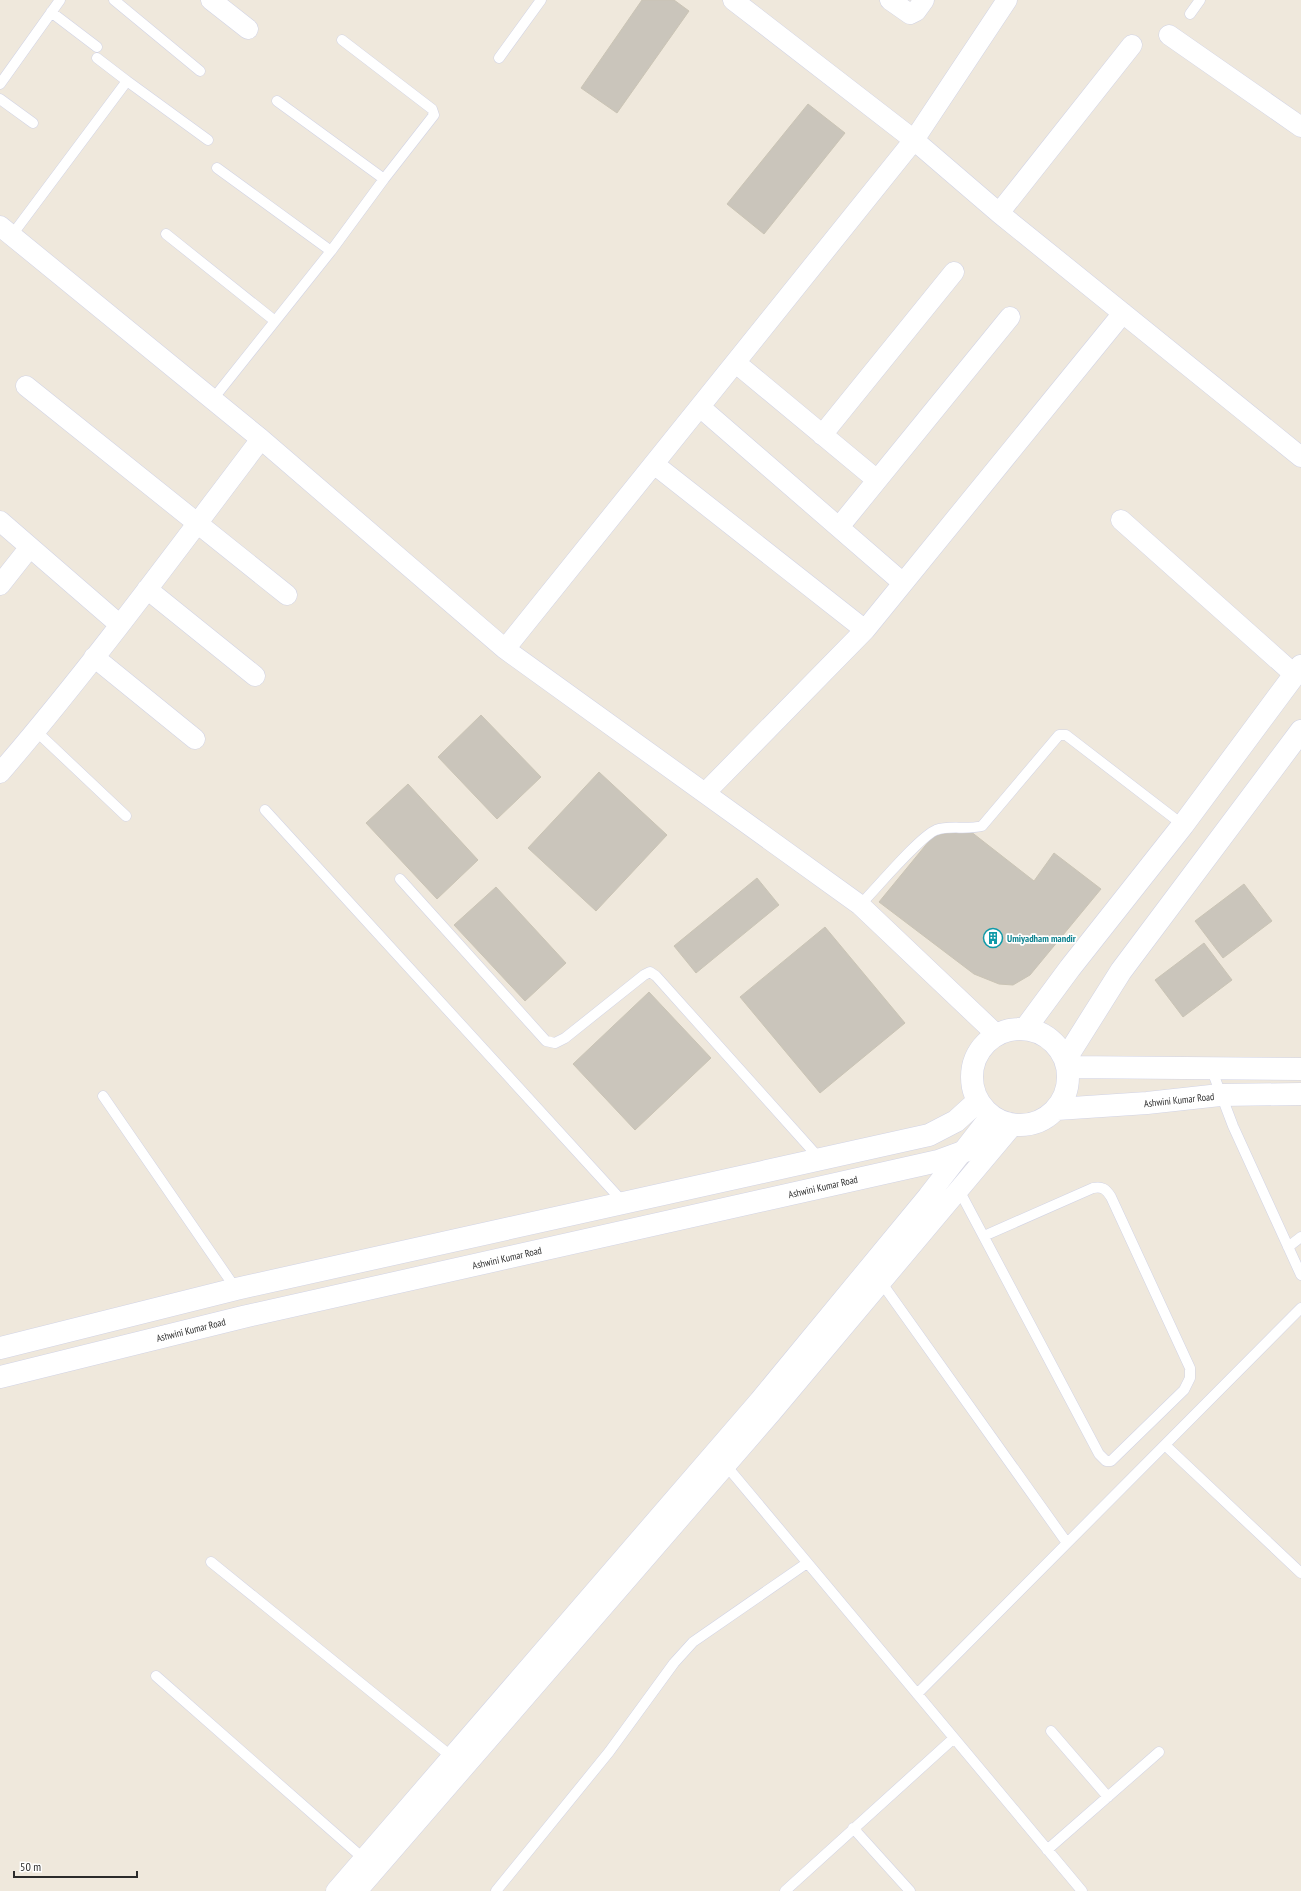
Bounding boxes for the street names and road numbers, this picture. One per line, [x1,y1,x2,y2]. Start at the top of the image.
street label: Ashwini Kumar Road [1143,1090,1215,1110]
street label: Ashwini Kumar Road [787,1173,859,1201]
street label: Ashwini Kumar Road [471,1244,543,1272]
street label: Ashwini Kumar Road [155,1315,227,1345]

